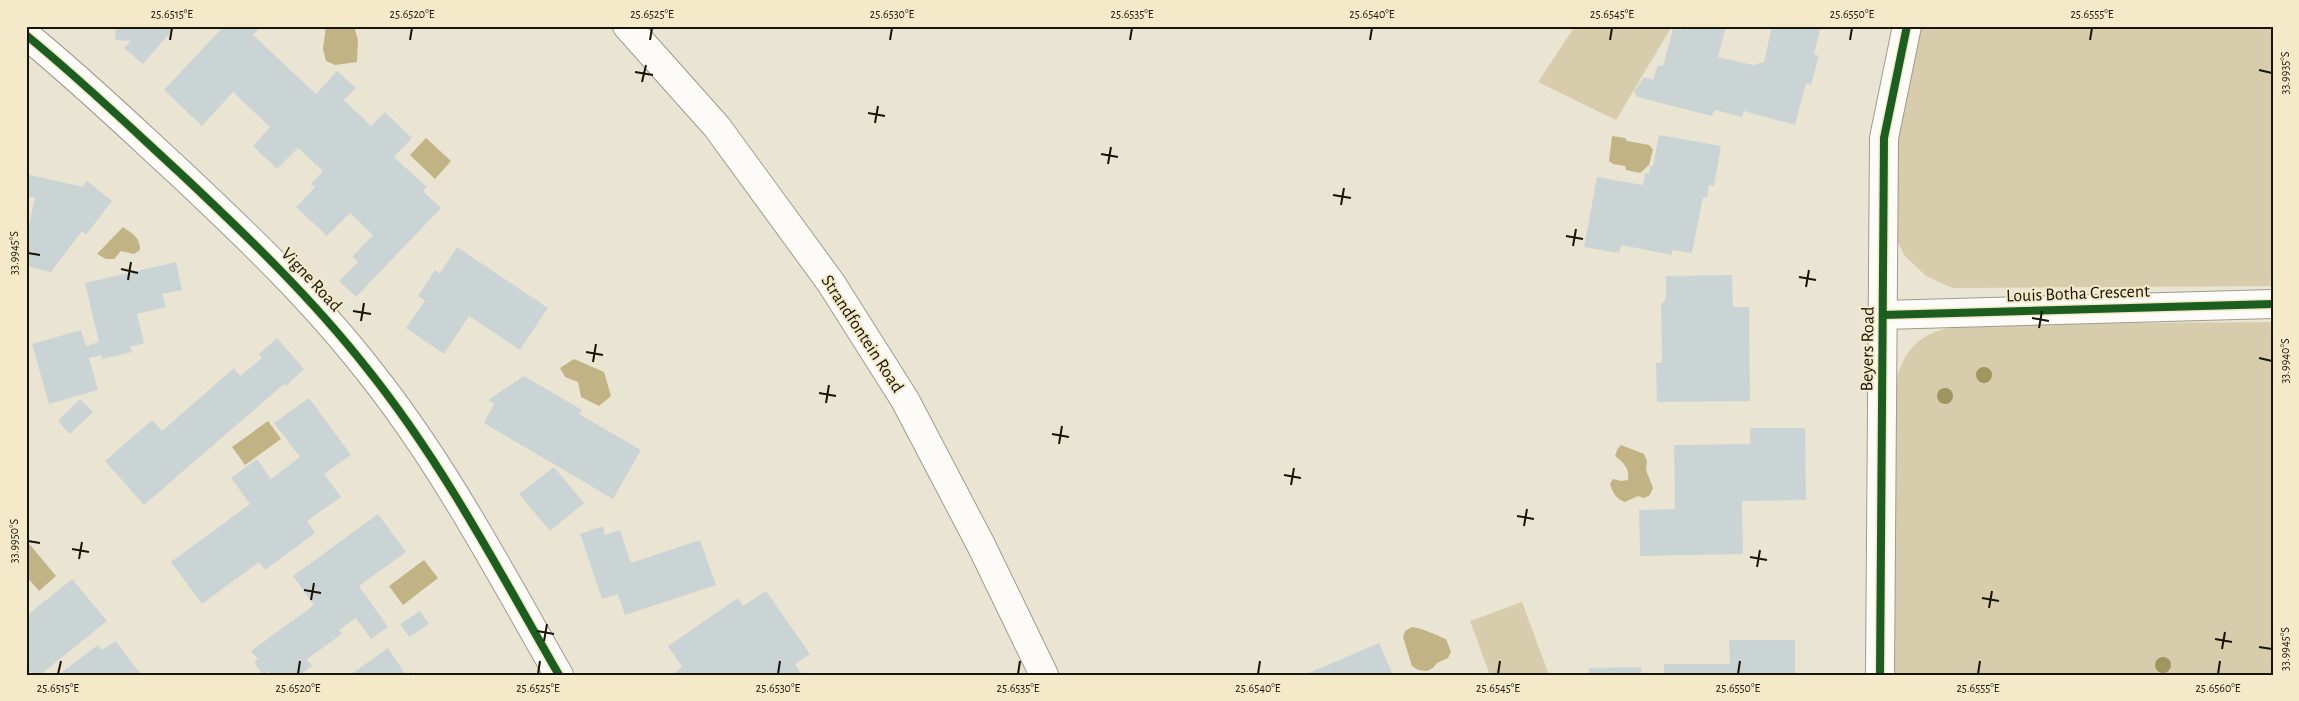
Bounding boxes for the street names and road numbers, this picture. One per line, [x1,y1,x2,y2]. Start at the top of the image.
street label: Vigne Road [277,245,345,315]
street label: Strandfontein Road [817,272,907,396]
street label: Louis Botha Crescent [2006,282,2151,306]
street label: Beyers Road [1858,306,1878,392]

